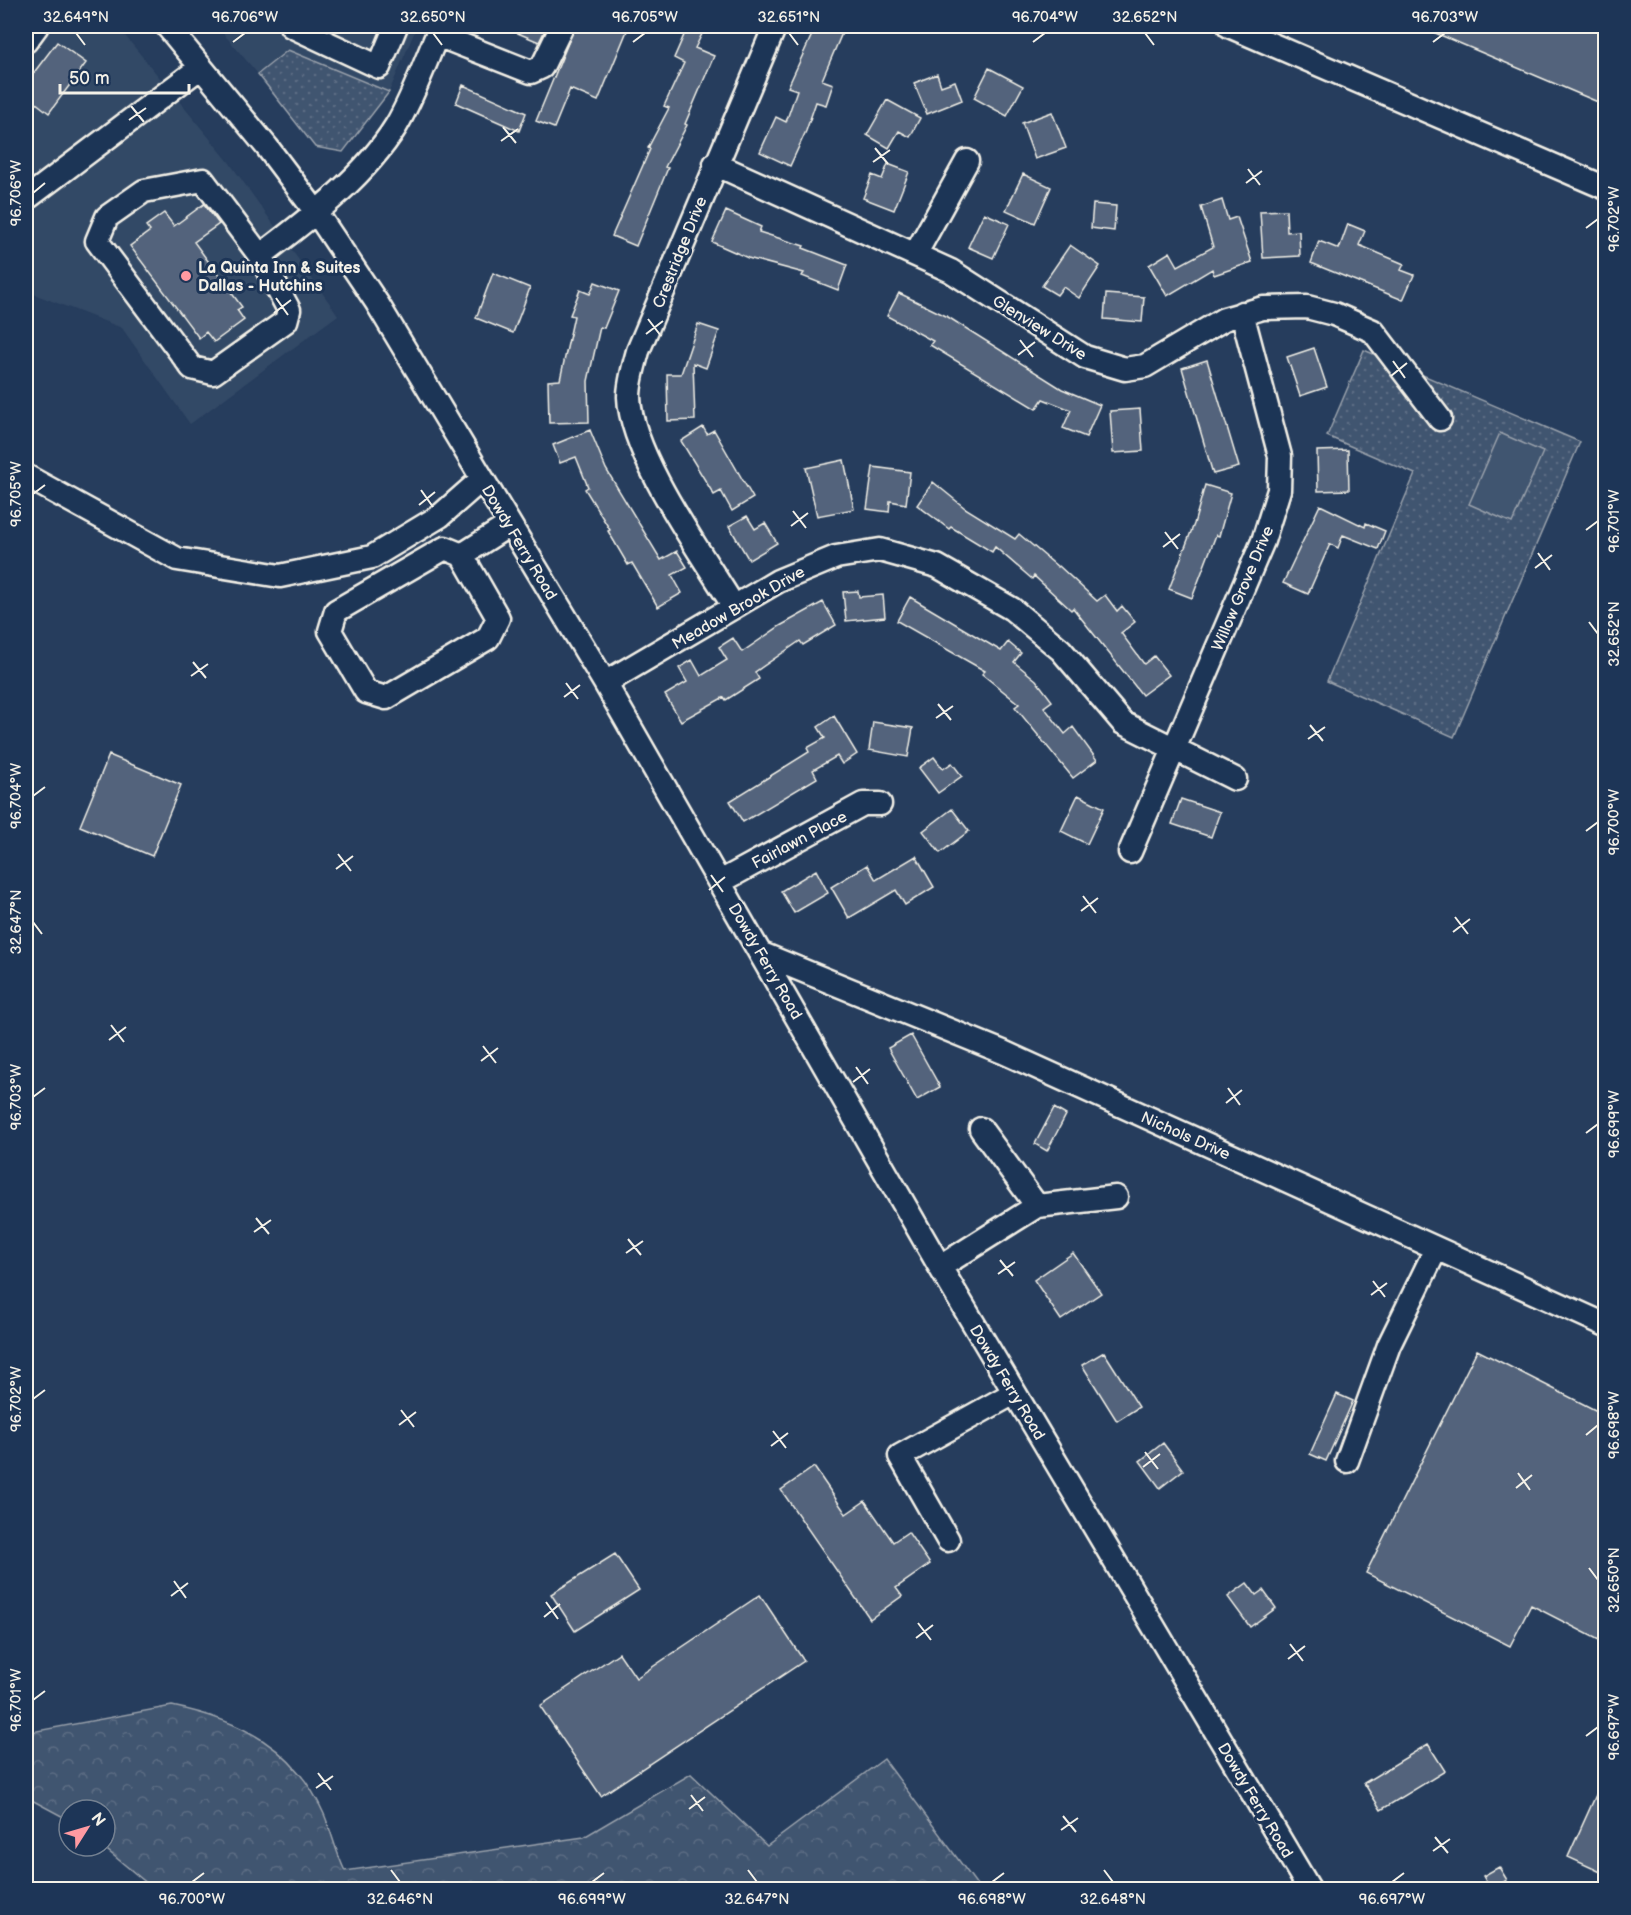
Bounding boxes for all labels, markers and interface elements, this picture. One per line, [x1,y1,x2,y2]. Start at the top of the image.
text: 32.649°N [43,8,109,27]
text: 96.706°W [212,8,279,27]
text: 32.650°N [400,8,466,27]
text: 96.705°W [612,8,678,27]
text: 32.651°N [758,8,820,27]
text: 96.704°W [1012,8,1078,27]
text: 32.652°N [1112,8,1178,27]
text: 96.703°W [1412,8,1479,27]
scale bar [60,57,189,95]
text: 50 m [69,68,110,89]
text: 96.706°W [7,159,26,226]
text: 96.702°W [1605,186,1624,252]
street label: Crestridge Drive [649,194,712,311]
place label: La Quinta Inn & Suites Dallas - Hutchins [198,259,360,296]
marker: La Quinta Inn & Suites Dallas - Hutchins [179,269,193,283]
street label: Glenview Drive [989,292,1090,365]
text: 96.705°W [7,461,26,527]
street label: Dowdy Ferry Road [477,482,561,604]
text: 96.701°W [1605,489,1624,553]
street label: Willow Grove Drive [1208,523,1279,654]
street label: Meadow Brook Drive [669,562,809,654]
text: 32.652°N [1605,601,1624,667]
text: 96.704°W [7,763,26,829]
text: 96.700°W [1605,788,1624,855]
street label: Fairlawn Place [749,807,851,873]
text: 32.647°N [7,890,26,954]
street label: Dowdy Ferry Road [724,900,806,1023]
text: 96.703°W [7,1063,26,1130]
text: 96.699°W [1605,1090,1624,1158]
street label: Nichols Drive [1138,1108,1233,1165]
street label: Dowdy Ferry Road [965,1322,1049,1444]
text: 96.702°W [7,1366,26,1432]
text: 96.698°W [1605,1391,1624,1459]
text: 32.650°N [1605,1547,1624,1613]
text: 96.701°W [7,1668,26,1732]
text: 96.697°W [1605,1693,1624,1760]
street label: Dowdy Ferry Road [1213,1740,1297,1862]
north arrow [57,1798,117,1858]
text: N [87,1809,109,1830]
text: 96.700°W [159,1890,226,1909]
text: 32.646°N [367,1890,433,1909]
text: 96.699°W [558,1890,626,1909]
text: 32.647°N [725,1890,789,1909]
text: 96.698°W [958,1890,1026,1909]
text: 32.648°N [1080,1890,1146,1909]
text: 96.697°W [1359,1890,1426,1909]

